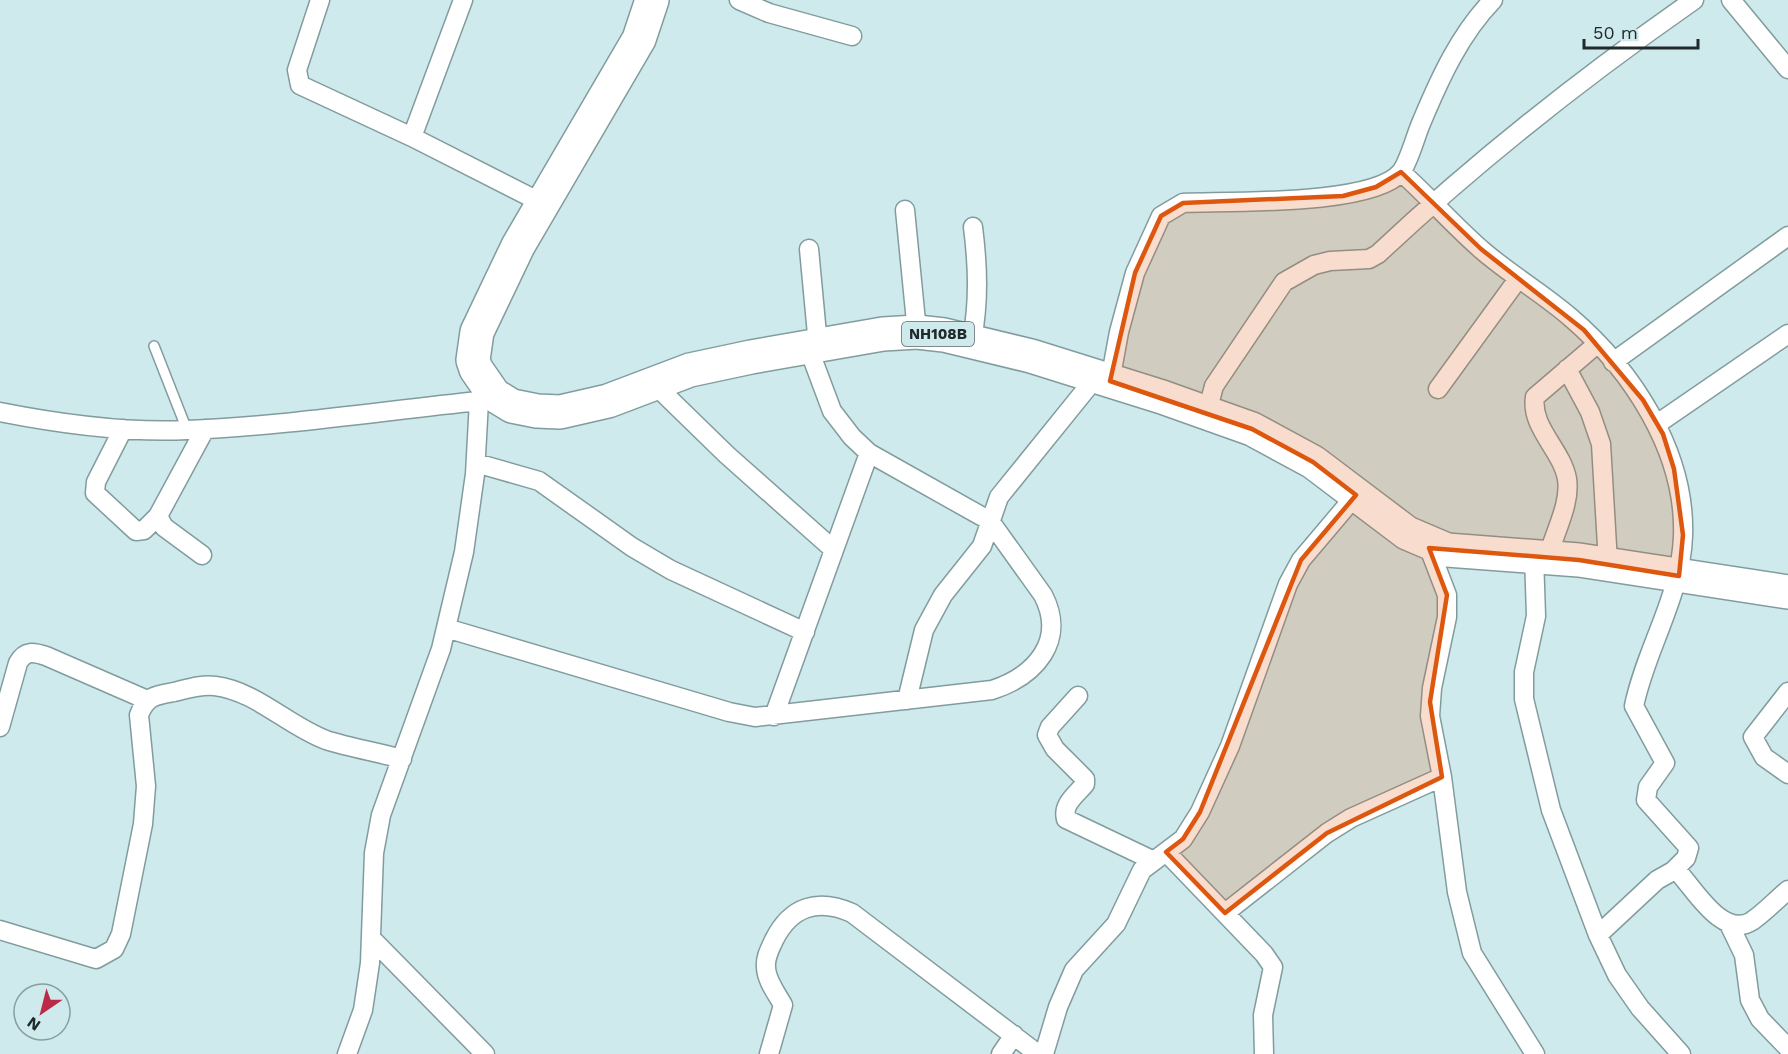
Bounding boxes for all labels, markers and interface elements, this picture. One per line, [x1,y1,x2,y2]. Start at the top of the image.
scale bar [1584,12,1698,50]
text: 50 m [1593,22,1638,43]
road number: NH108B [902,322,974,346]
north arrow [12,982,72,1042]
text: N [23,1013,44,1035]

